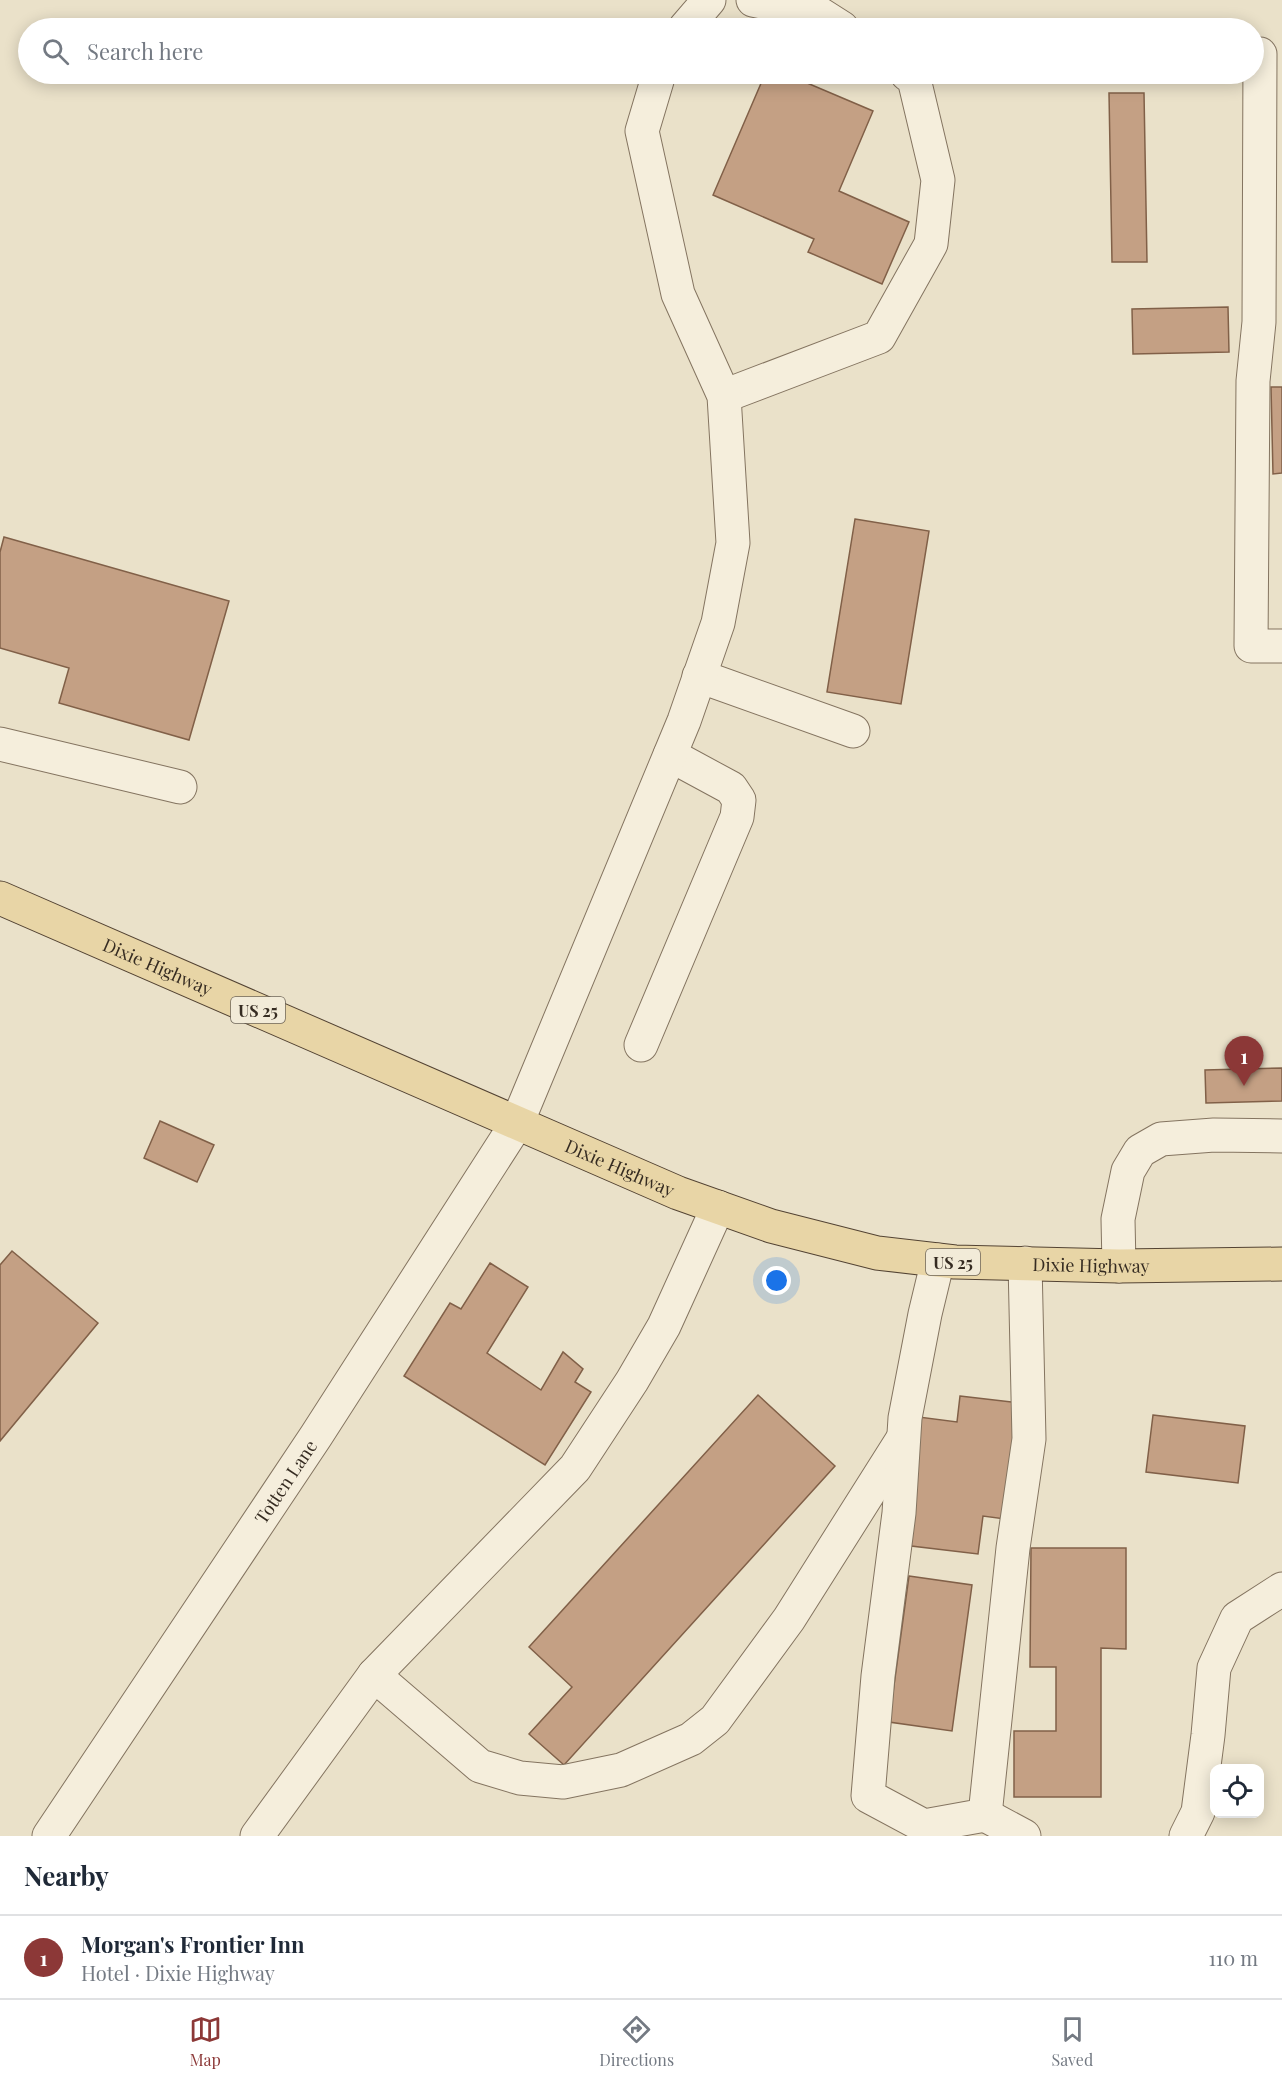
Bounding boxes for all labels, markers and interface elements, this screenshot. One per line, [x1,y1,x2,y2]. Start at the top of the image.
search box [18,18,1264,84]
icon: search [39,35,72,68]
text: Search here [87,36,203,66]
street label: Dixie Highway [99,932,216,1001]
road number: US 25 [231,997,285,1023]
pin: 1 [1224,1036,1264,1086]
street label: Dixie Highway [561,1133,678,1202]
road number: US 25 [926,1249,980,1275]
street label: Dixie Highway [1032,1252,1150,1278]
your location [762,1266,791,1295]
street label: Totten Lane [249,1435,322,1528]
map controls [1210,1764,1264,1818]
button: locate [1210,1764,1264,1818]
text: Nearby [24,1858,109,1893]
text: Morgan's Frontier Inn [81,1929,304,1959]
text: 1 [40,1944,47,1971]
text: 110 m [1208,1944,1258,1971]
text: Hotel · Dixie Highway [81,1959,275,1986]
tab: Map [189,2013,222,2070]
tab: Directions [599,2013,674,2070]
tab: Saved [1052,2013,1093,2070]

